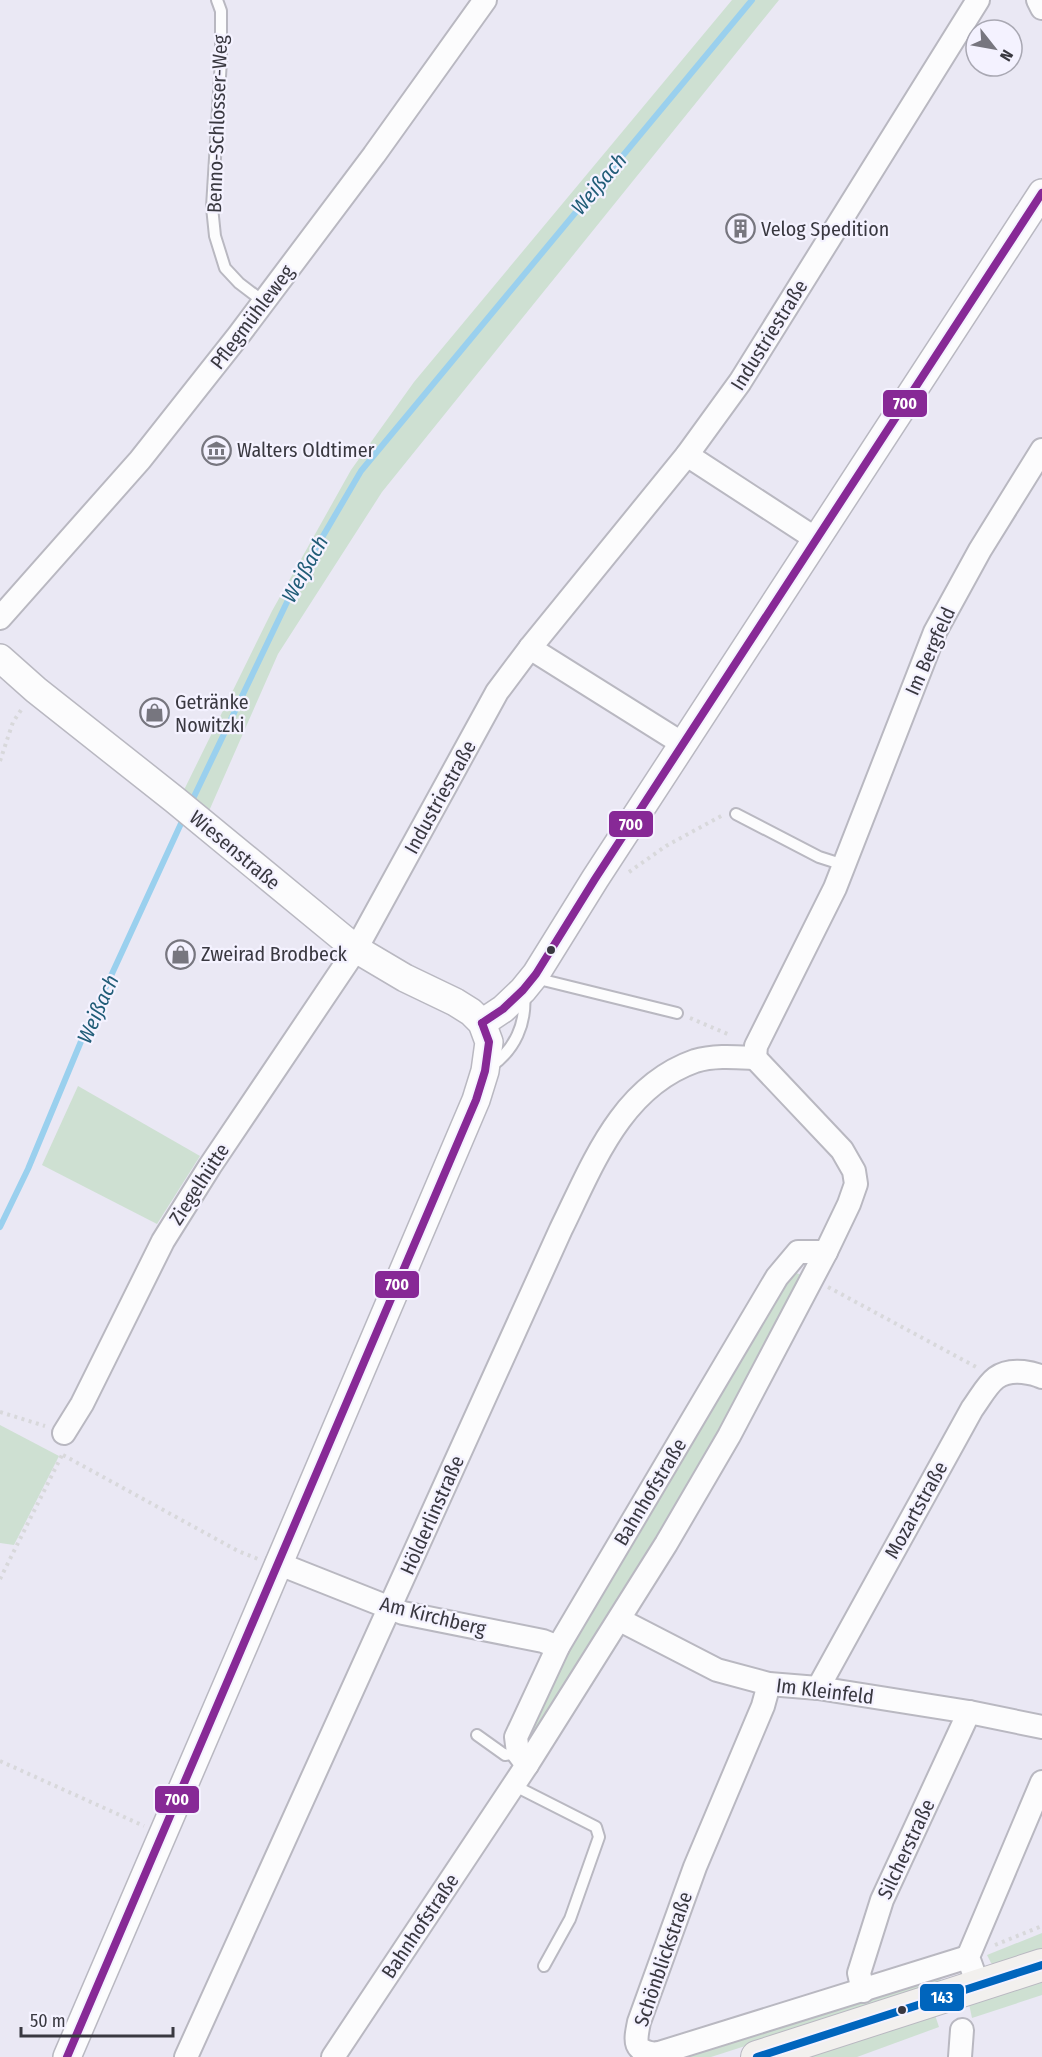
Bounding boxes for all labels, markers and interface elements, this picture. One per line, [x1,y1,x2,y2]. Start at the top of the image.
north arrow [964,18,1024,78]
street label: Benno-Schlosser-Weg [202,34,232,213]
text: N [996,46,1017,64]
water label: Weißach [566,148,632,220]
building icon: Velog Spedition [724,213,756,245]
place label: Velog Spedition [761,217,889,241]
street label: Pflegmühleweg [205,260,299,374]
street label: Industriestraße [726,275,812,395]
line badge: 700 [882,389,928,418]
text: 700 [893,394,917,413]
museum icon: Walters Oldtimer [200,434,232,466]
place label: Walters Oldtimer [237,438,375,462]
water label: Weißach [276,531,334,607]
street label: Im Bergfeld [900,603,960,699]
place label: Getränke Nowitzki [175,690,249,737]
shop icon: Getränke Nowitzki [138,697,170,729]
street label: Industriestraße [399,736,481,858]
street label: Wiesenstraße [185,805,285,895]
line badge: 700 [608,810,654,838]
text: 700 [619,815,643,834]
shop icon: Zweirad Brodbeck [164,938,196,970]
place label: Zweirad Brodbeck [201,942,348,966]
unlabelled marker [545,944,557,956]
water label: Weißach [71,971,125,1047]
street label: Ziegelhütte [164,1139,234,1229]
line badge: 700 [374,1270,420,1299]
text: 700 [385,1275,409,1294]
street label: Bahnhofstraße [609,1434,691,1550]
street label: Hölderlinstraße [395,1452,469,1578]
street label: Mozartstraße [879,1457,953,1563]
street label: Am Kirchberg [378,1591,489,1641]
street label: Im Kleinfeld [775,1673,875,1709]
line badge: 700 [154,1785,200,1814]
text: 700 [165,1790,189,1809]
street label: Silcherstraße [872,1795,940,1903]
street label: Bahnhofstraße [376,1869,464,1983]
street label: Schönblickstraße [629,1889,697,2029]
line badge: 143 [919,1983,965,2012]
text: 143 [931,1988,954,2007]
scale bar [21,2000,172,2038]
unlabelled marker [896,2004,908,2016]
text: 50 m [30,2010,66,2032]

